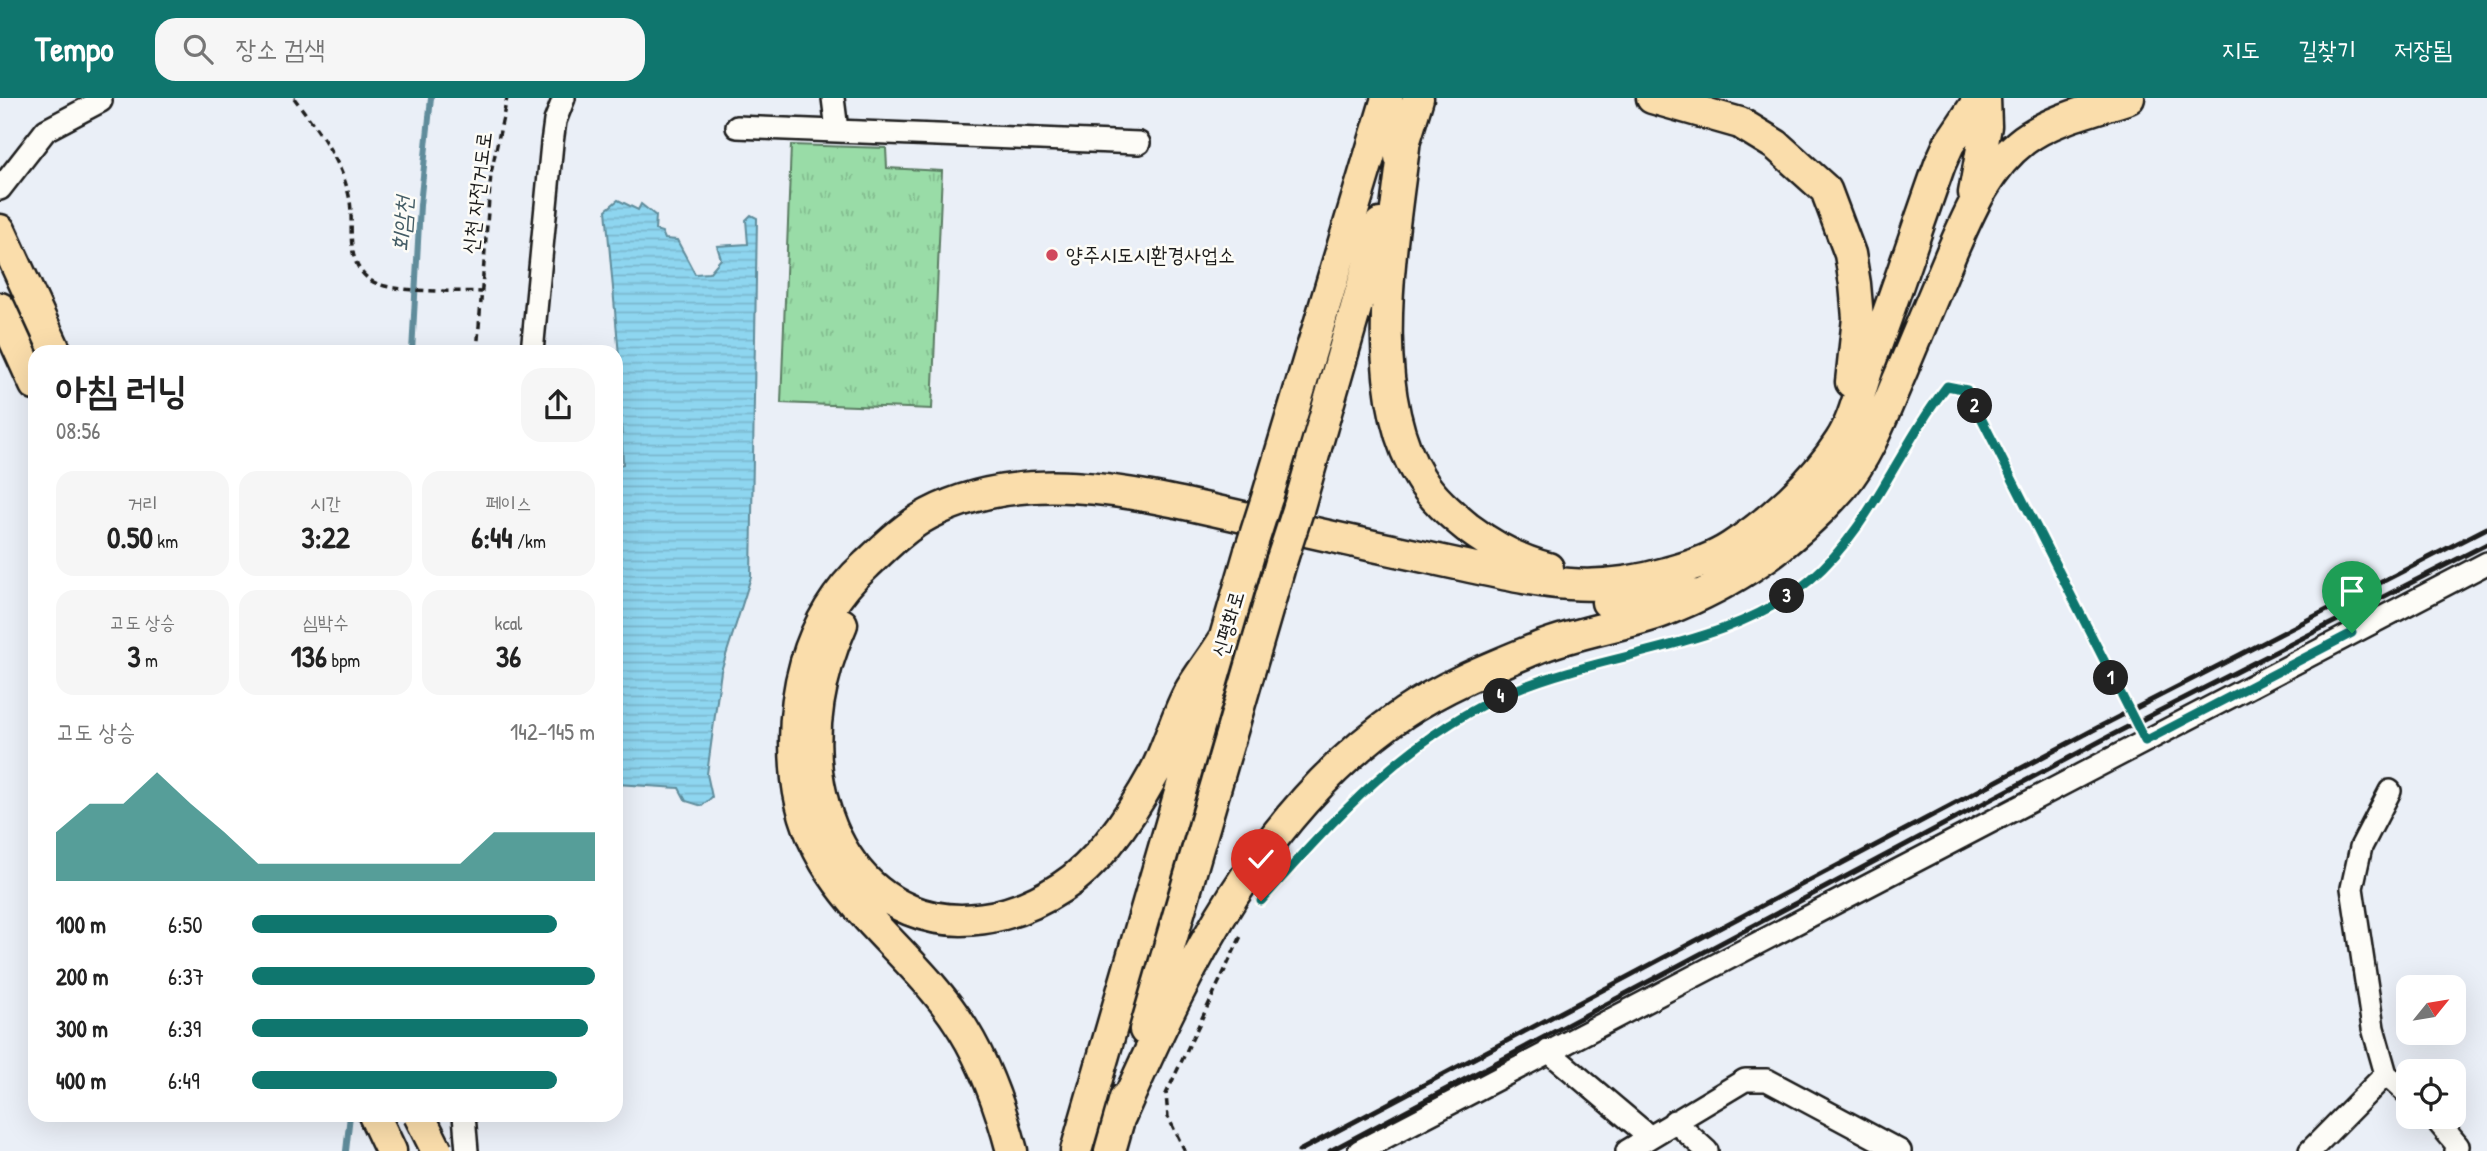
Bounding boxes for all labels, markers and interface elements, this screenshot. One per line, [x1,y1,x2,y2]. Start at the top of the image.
search box [155,18,645,81]
text: Tempo [35,27,113,71]
icon: search [179,30,217,68]
text: 장소 검색 [235,31,325,66]
text: 지도 [2222,33,2260,65]
text: 길찾기 [2298,33,2356,65]
text: 저장됨 [2394,33,2452,65]
street label: 신천 자전거도로 [455,130,498,256]
water label: 회암천 [384,193,419,253]
place label: 양주시도시환경사업소 [1066,240,1235,269]
marker: 양주시도시환경사업소 [1044,247,1060,263]
text: 아침 러닝 [56,363,187,415]
button: share [521,368,595,442]
pin: 2 [1958,388,1993,424]
text: 2 [1970,392,1979,418]
text: 08:56 [56,415,101,446]
text: 거리 [127,490,158,516]
text: 시간 [310,490,341,516]
text: 페이스 [486,490,531,516]
text: 0.50 [107,517,153,557]
text: 3:22 [301,517,350,557]
text: 6:44 [471,517,513,557]
text: km [153,528,178,554]
text: /km [513,528,546,554]
pin [2322,561,2382,633]
icon: arrive [2333,572,2371,610]
pin: 3 [1770,578,1804,614]
text: 3 [1782,582,1791,608]
street label: 신평화로 [1204,587,1251,660]
text: 고도 상승 [110,609,175,635]
text: 심박수 [303,609,348,635]
text: kcal [495,610,522,636]
text: 3 [127,636,141,676]
text: 136 [291,636,327,676]
text: 36 [496,636,521,676]
text: m [141,647,158,673]
text: bpm [327,647,360,673]
pin: 1 [2094,660,2128,696]
text: 1 [2107,664,2114,690]
pin: 4 [1484,678,1518,714]
text: 4 [1497,682,1504,708]
text: 고도 상승 [56,716,135,747]
text: 142–145 m [510,716,595,747]
pin [1231,829,1291,901]
icon: check [1242,840,1280,878]
text: 100 m [56,909,106,940]
text: 6:50 [168,909,203,940]
text: 200 m [56,961,108,992]
text: 6:37 [168,961,204,992]
north arrow [2396,975,2466,1045]
map controls [2396,975,2466,1129]
text: 300 m [56,1013,108,1044]
text: 6:39 [168,1013,201,1044]
button: locate [2396,1059,2466,1129]
text: 400 m [56,1065,106,1096]
text: 6:49 [168,1065,200,1096]

